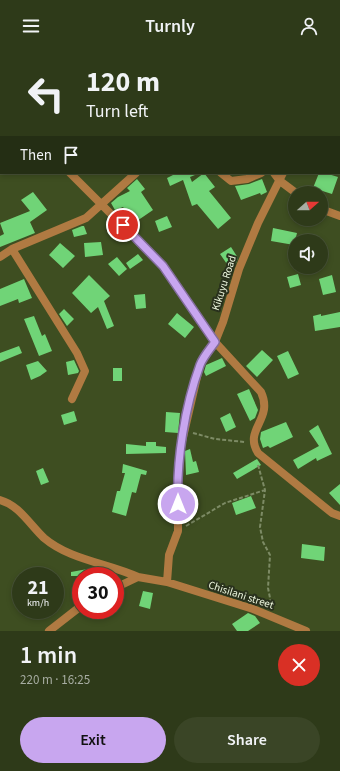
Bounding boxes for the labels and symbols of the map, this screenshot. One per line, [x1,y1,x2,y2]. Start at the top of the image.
north arrow [288,186,328,226]
pin [106,208,140,242]
street label: Kikuyu Road [208,253,240,313]
position arrow [157,483,199,525]
speed limit sign: 30 [72,567,124,619]
street label: Chisilani street [206,577,276,613]

